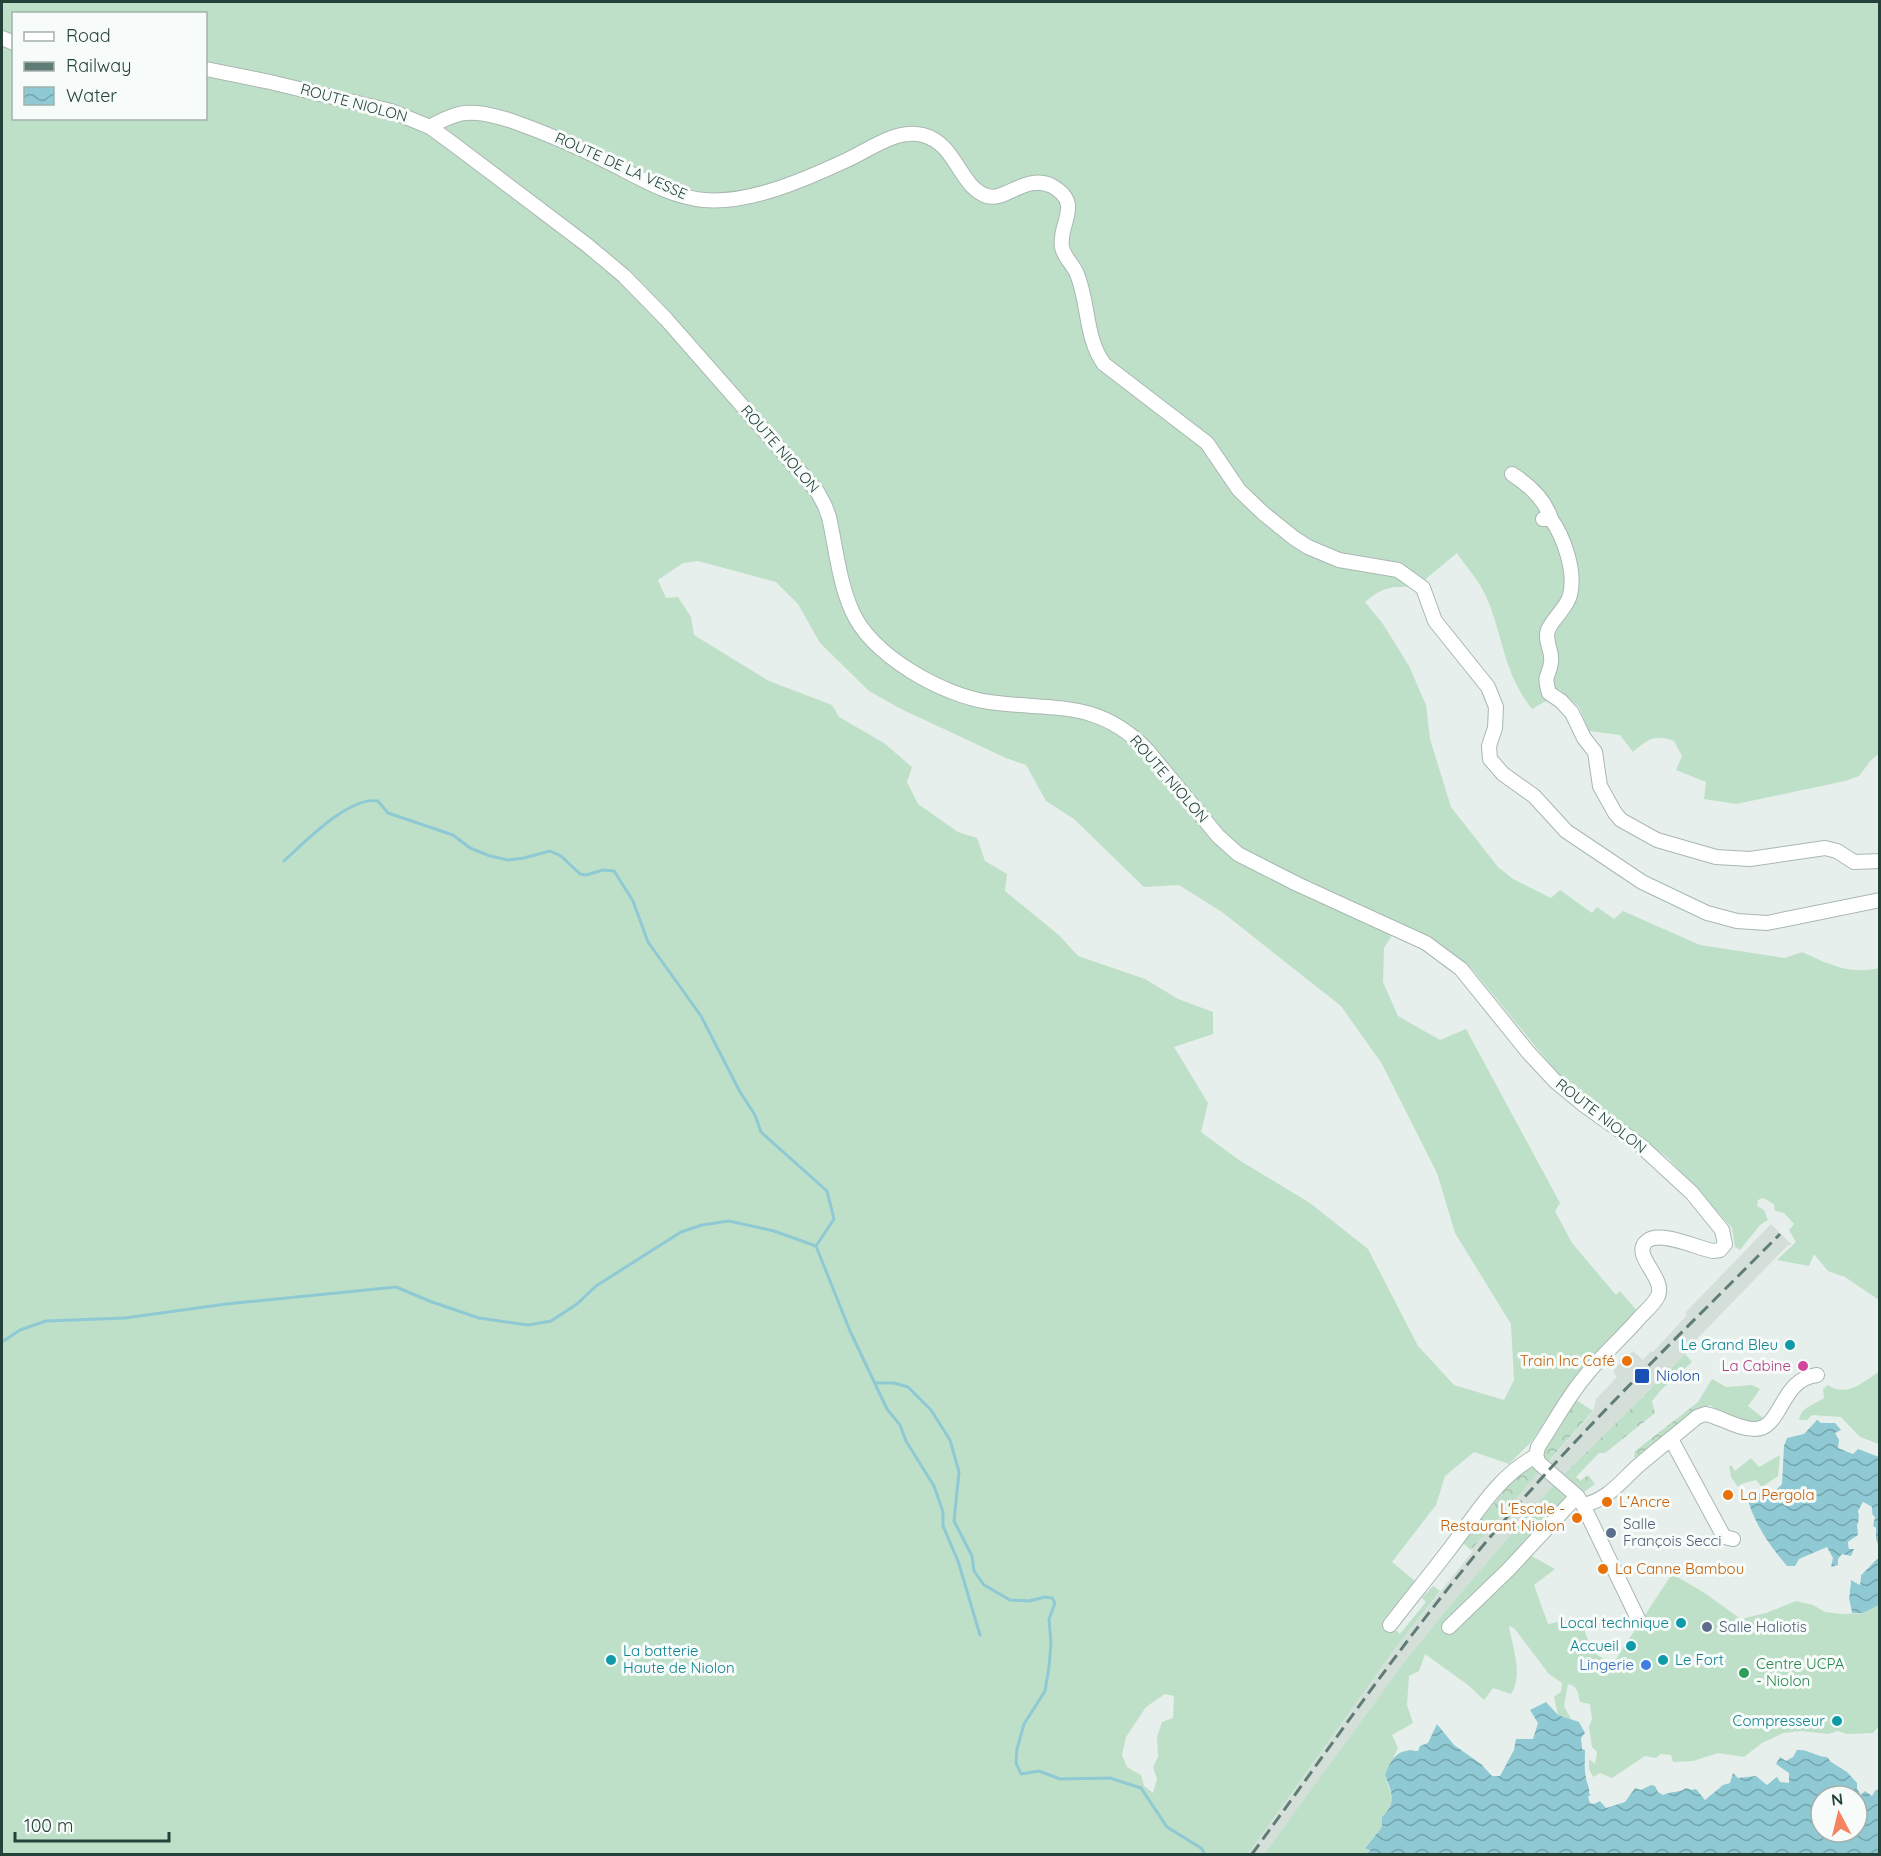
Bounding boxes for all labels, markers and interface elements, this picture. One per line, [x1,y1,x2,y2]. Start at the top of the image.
legend [12,12,207,120]
text: Road [66,24,111,47]
text: Railway [66,54,132,77]
street label: ROUTE NIOLON [298,79,410,126]
text: Water [66,84,117,107]
street label: ROUTE DE LA VESSE [552,128,690,203]
street label: ROUTE NIOLON [737,401,824,496]
street label: ROUTE NIOLON [1126,731,1213,826]
street label: ROUTE NIOLON [1552,1074,1651,1157]
place label: Le Grand Bleu [1680,1335,1778,1354]
marker: Le Grand Bleu [1783,1338,1797,1352]
place label: Train Inc Café [1520,1351,1615,1370]
marker: Train Inc Café [1620,1354,1634,1368]
place label: La Cabine [1722,1356,1791,1375]
marker: La Cabine [1796,1359,1810,1373]
place label: Niolon [1656,1366,1700,1385]
marker: Niolon [1633,1367,1651,1385]
place label: La Pergola [1740,1485,1815,1504]
marker: La Pergola [1721,1488,1735,1502]
place label: L’Ancre [1619,1492,1670,1511]
marker: L’Ancre [1600,1495,1614,1509]
place label: L'Escale - Restaurant Niolon [1440,1499,1565,1535]
marker: L'Escale - Restaurant Niolon [1570,1511,1584,1525]
place label: Salle François Secci [1623,1514,1722,1550]
marker: Salle François Secci [1604,1526,1618,1540]
place label: La Canne Bambou [1615,1559,1744,1578]
marker: La Canne Bambou [1596,1562,1610,1576]
place label: Local technique [1560,1613,1669,1632]
marker: Local technique [1674,1616,1688,1630]
place label: Salle Haliotis [1719,1617,1807,1636]
marker: Salle Haliotis [1700,1620,1714,1634]
place label: Accueil [1570,1636,1619,1655]
marker: Accueil [1624,1639,1638,1653]
place label: La batterie Haute de Niolon [623,1641,735,1677]
place label: Le Fort [1675,1650,1724,1669]
marker: La batterie Haute de Niolon [604,1653,618,1667]
marker: Le Fort [1656,1653,1670,1667]
place label: Centre UCPA - Niolon [1756,1654,1845,1690]
place label: Lingerie [1579,1655,1634,1674]
marker: Lingerie [1639,1658,1653,1672]
marker: Centre UCPA - Niolon [1737,1666,1751,1680]
place label: Compresseur [1733,1711,1825,1730]
marker: Compresseur [1830,1714,1844,1728]
north arrow [1809,1784,1869,1844]
text: N [1830,1788,1844,1810]
scale bar [15,1805,170,1843]
text: 100 m [24,1814,73,1837]

